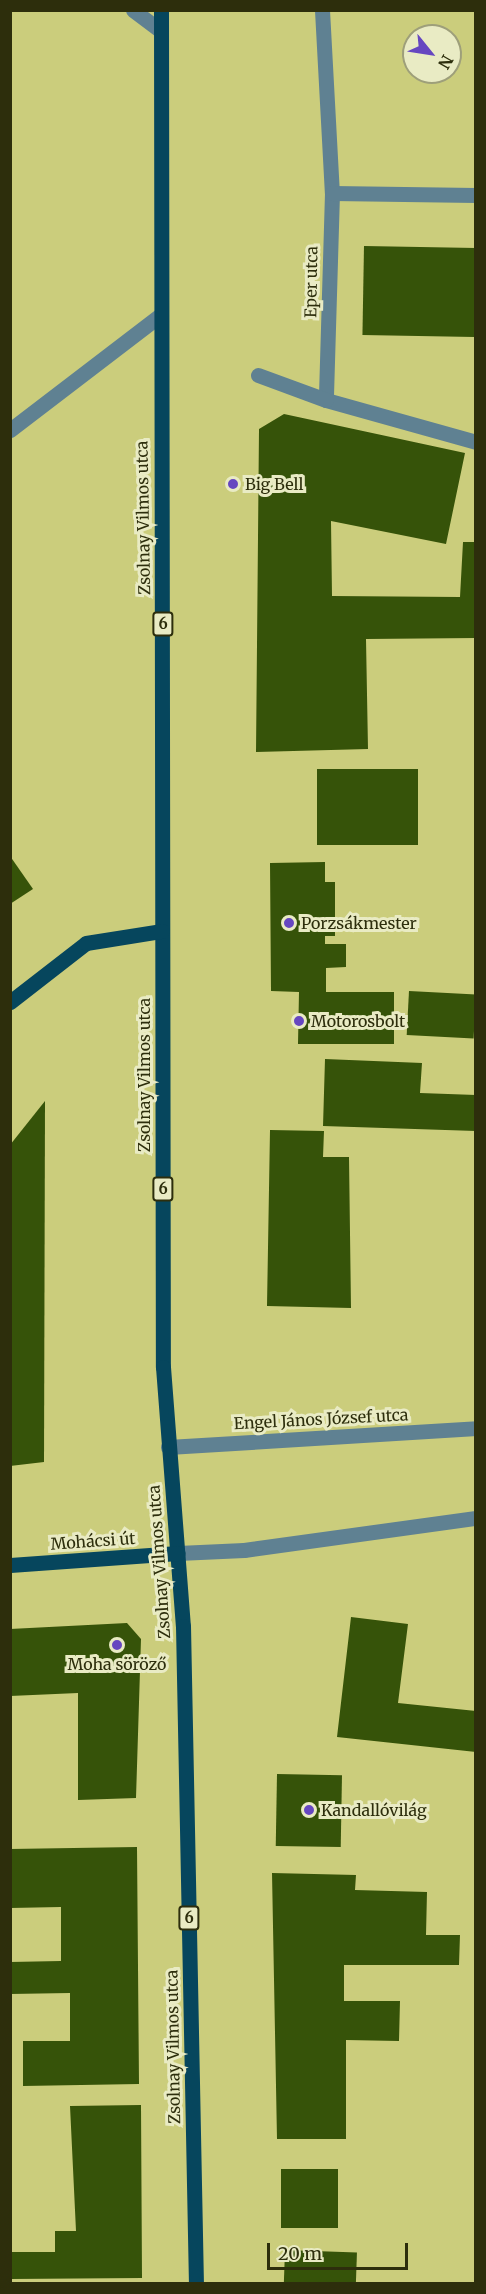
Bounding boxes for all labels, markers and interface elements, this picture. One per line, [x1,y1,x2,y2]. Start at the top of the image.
north arrow [402,24,462,84]
text: N [434,52,458,72]
street label: Eper utca [301,246,321,318]
street label: Zsolnay Vilmos utca [132,441,154,595]
place label: Big Bell [245,474,303,494]
marker: Big Bell [226,477,240,491]
road number: 6 [151,612,175,636]
place label: Porzsákmester [301,913,417,933]
marker: Porzsákmester [282,916,296,930]
street label: Zsolnay Vilmos utca [134,998,154,1152]
place label: Motorosbolt [311,1011,405,1031]
marker: Motorosbolt [292,1014,306,1028]
road number: 6 [151,1177,175,1201]
street label: Engel János József utca [233,1405,409,1433]
street label: Zsolnay Vilmos utca [144,1484,174,1640]
street label: Mohácsi út [50,1528,136,1554]
marker: Moha söröző [110,1638,124,1652]
place label: Moha söröző [68,1654,166,1674]
place label: Kandallóvilág [321,1800,427,1820]
marker: Kandallóvilág [302,1803,316,1817]
road number: 6 [177,1906,201,1930]
street label: Zsolnay Vilmos utca [162,1970,184,2124]
scale bar [270,2231,411,2269]
text: 20 m [278,2242,322,2265]

